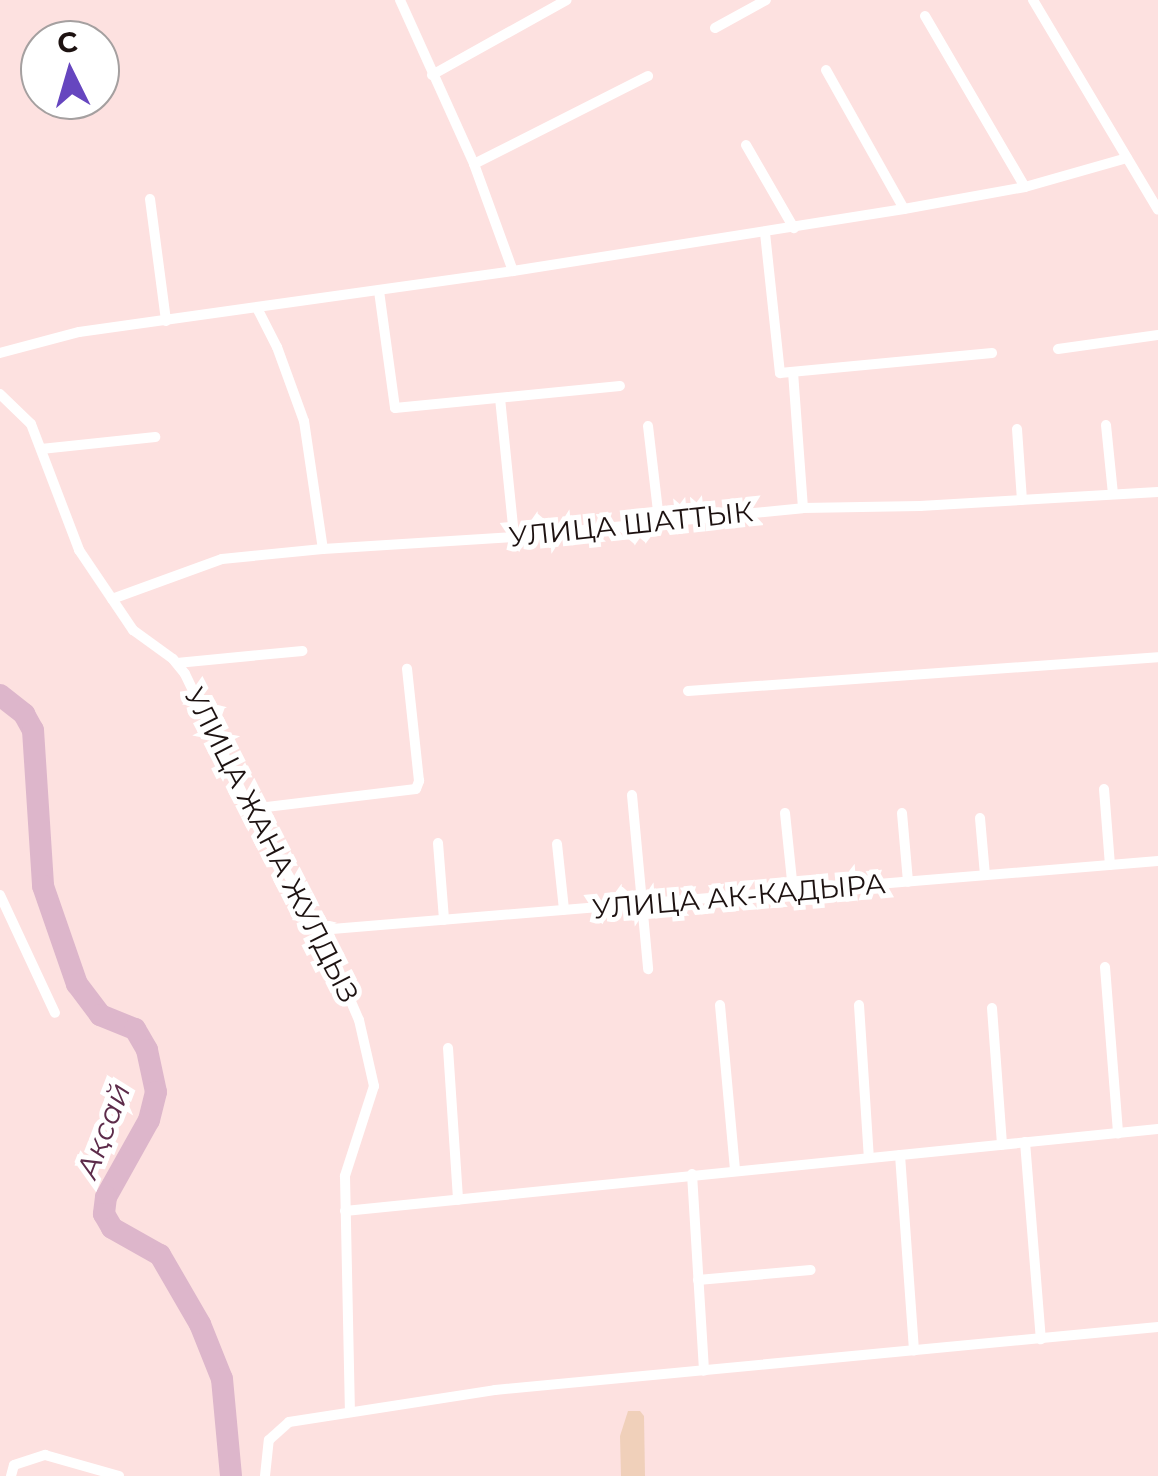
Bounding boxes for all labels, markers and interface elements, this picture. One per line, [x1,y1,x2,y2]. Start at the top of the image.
north arrow [20,20,120,120]
text: С [56,24,79,60]
street label: УЛИЦА ШАТТЫК [507,494,755,554]
street label: УЛИЦА ЖАНА ЖУЛДЫЗ [178,682,366,1008]
street label: УЛИЦА АК-КАДЫРА [591,866,887,926]
water label: Ақсай [69,1078,139,1184]

